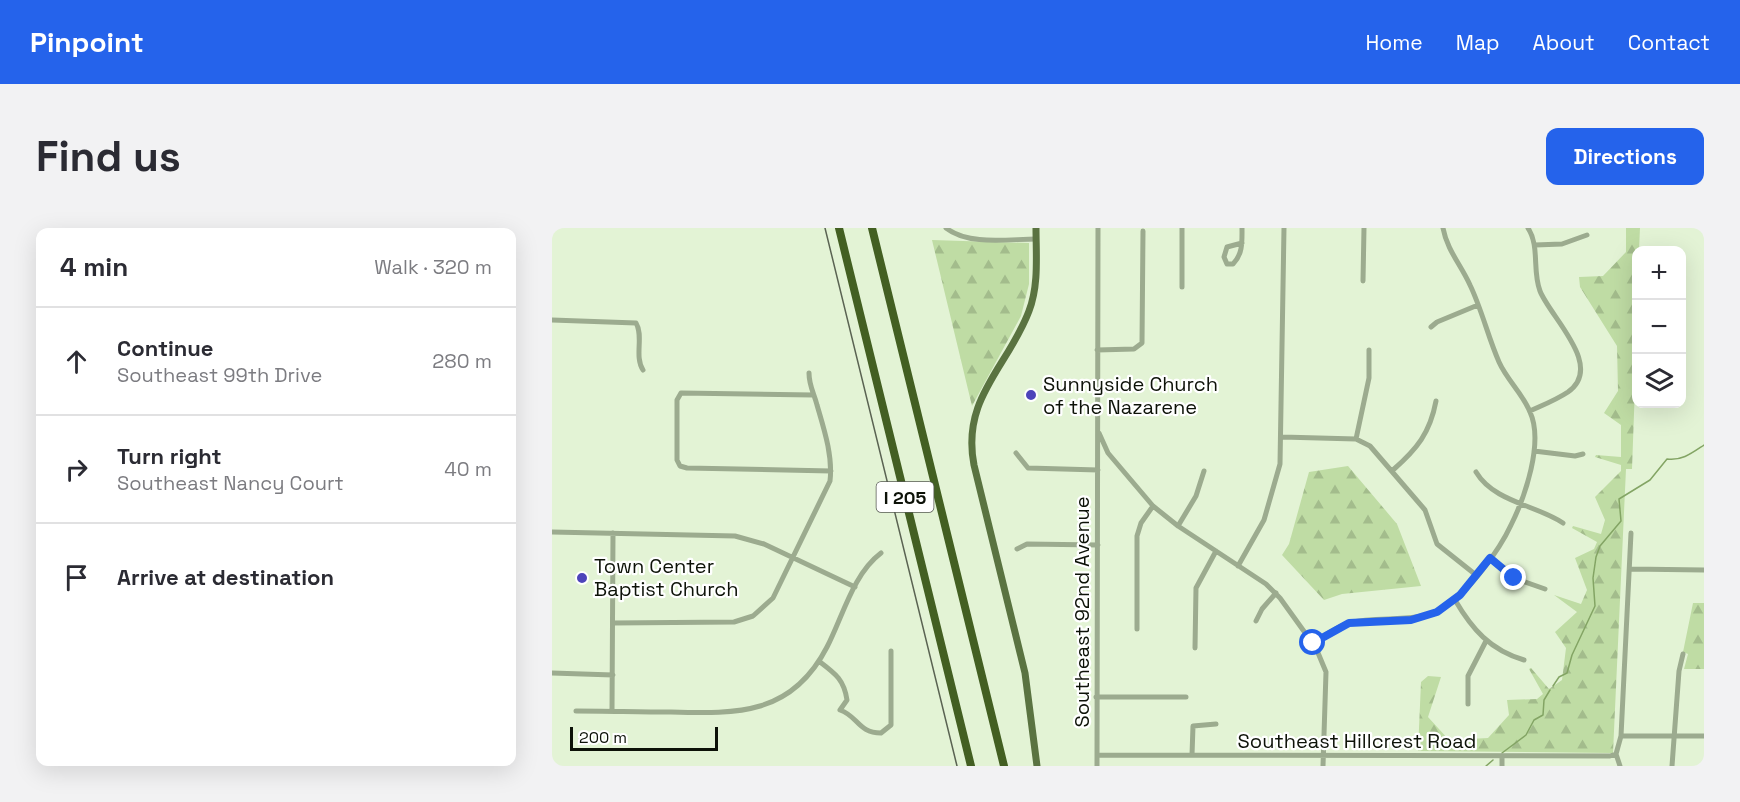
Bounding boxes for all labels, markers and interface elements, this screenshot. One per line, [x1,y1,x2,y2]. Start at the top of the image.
text: Pinpoint [30,24,144,60]
text: Home [1365,29,1423,56]
text: Map [1456,29,1500,56]
text: About [1533,29,1595,56]
text: Contact [1628,29,1710,56]
button: Directions [1546,128,1704,185]
text: Find us [36,130,181,183]
map controls [1632,246,1686,408]
button: + [1632,246,1686,300]
text: 4 min [60,250,128,284]
text: Walk · 320 m [374,254,492,280]
button: − [1632,300,1686,354]
text: Continue [117,334,213,362]
icon: ahead [60,345,93,378]
text: 280 m [432,348,492,374]
button: layers [1632,354,1686,408]
text: Southeast 99th Drive [117,362,322,388]
place label: Sunnyside Church of the Nazarene [1043,371,1218,420]
marker: Sunnyside Church of the Nazarene [1024,388,1038,402]
text: Turn right [117,442,222,470]
icon: right [60,453,93,486]
text: 40 m [444,456,492,482]
text: Southeast Nancy Court [117,470,344,496]
road number: I 205 [876,482,934,512]
street label: Southeast 92nd Avenue [1069,496,1095,728]
place label: Town Center Baptist Church [594,553,739,602]
icon: arrive [60,561,93,594]
text: Arrive at destination [117,563,334,591]
route end [1500,564,1526,590]
marker: Town Center Baptist Church [575,571,589,585]
route start [1299,629,1325,655]
scale bar [570,724,718,752]
text: 200 m [579,727,627,748]
street label: Southeast Hillcrest Road [1238,728,1476,754]

